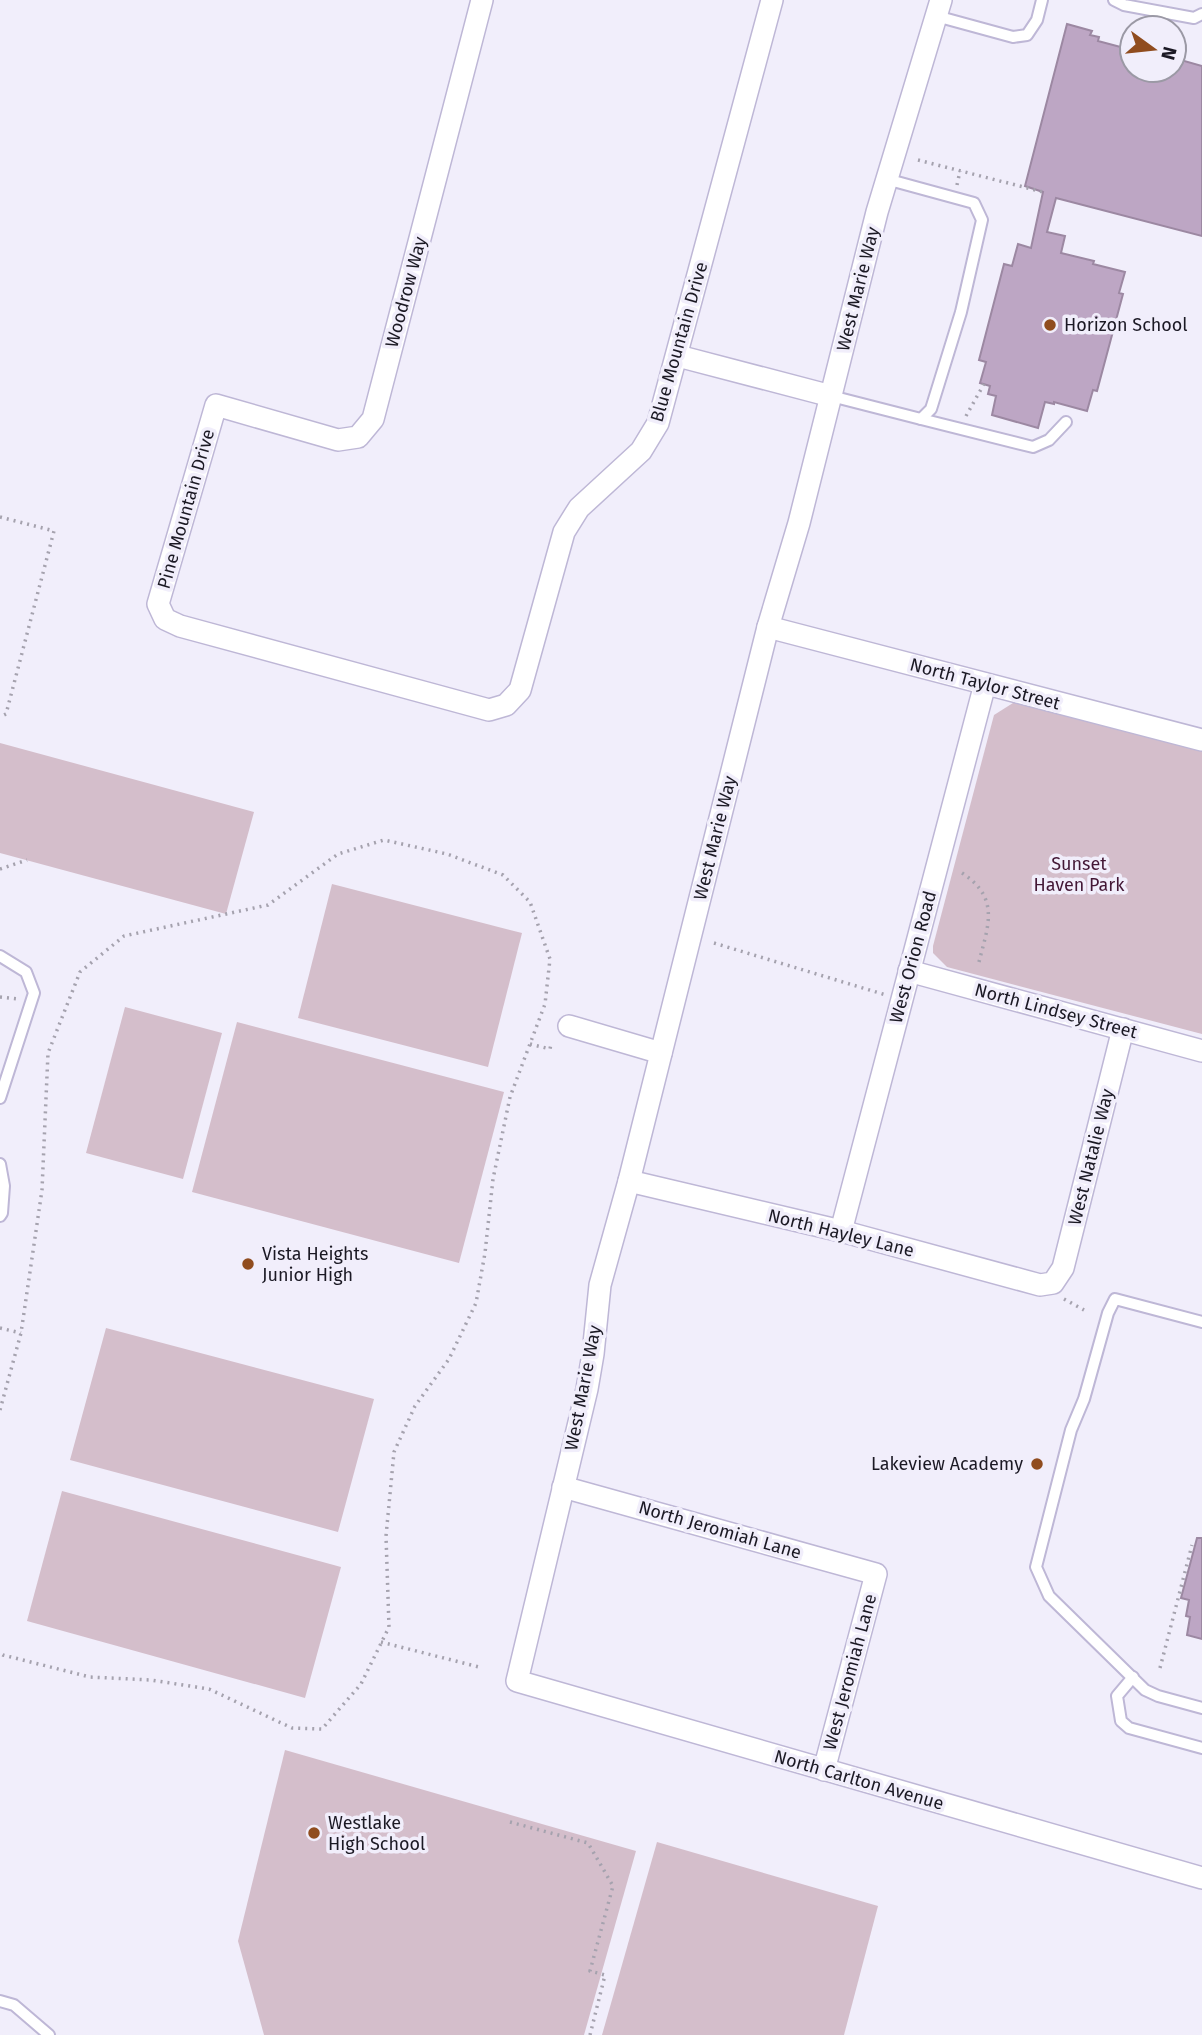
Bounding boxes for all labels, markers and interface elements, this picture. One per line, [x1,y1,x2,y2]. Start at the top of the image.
north arrow [1118,14,1188,84]
text: N [1156,44,1182,62]
street label: West Marie Way [832,224,884,353]
street label: Woodrow Way [381,234,431,350]
street label: Blue Mountain Drive [646,259,712,425]
place label: Horizon School [1064,314,1188,336]
marker: Horizon School [1042,317,1058,333]
street label: Pine Mountain Drive [153,427,219,591]
street label: North Taylor Street [907,653,1063,715]
street label: West Marie Way [689,773,741,902]
park label: Sunset Haven Park [1033,853,1125,896]
street label: West Orion Road [885,888,941,1026]
street label: North Lindsey Street [972,979,1140,1043]
street label: West Natalie Way [1063,1086,1119,1228]
street label: North Hayley Lane [766,1204,916,1262]
place label: Vista Heights Junior High [262,1243,368,1286]
marker: Vista Heights Junior High [240,1256,256,1272]
street label: West Marie Way [560,1323,606,1453]
place label: Lakeview Academy [871,1453,1023,1475]
marker: Lakeview Academy [1029,1456,1045,1472]
street label: North Jeromiah Lane [636,1496,804,1564]
street label: West Jeromiah Lane [819,1591,881,1753]
street label: North Carlton Avenue [772,1745,946,1815]
place label: Westlake High School [328,1812,425,1855]
marker: Westlake High School [306,1825,322,1841]

